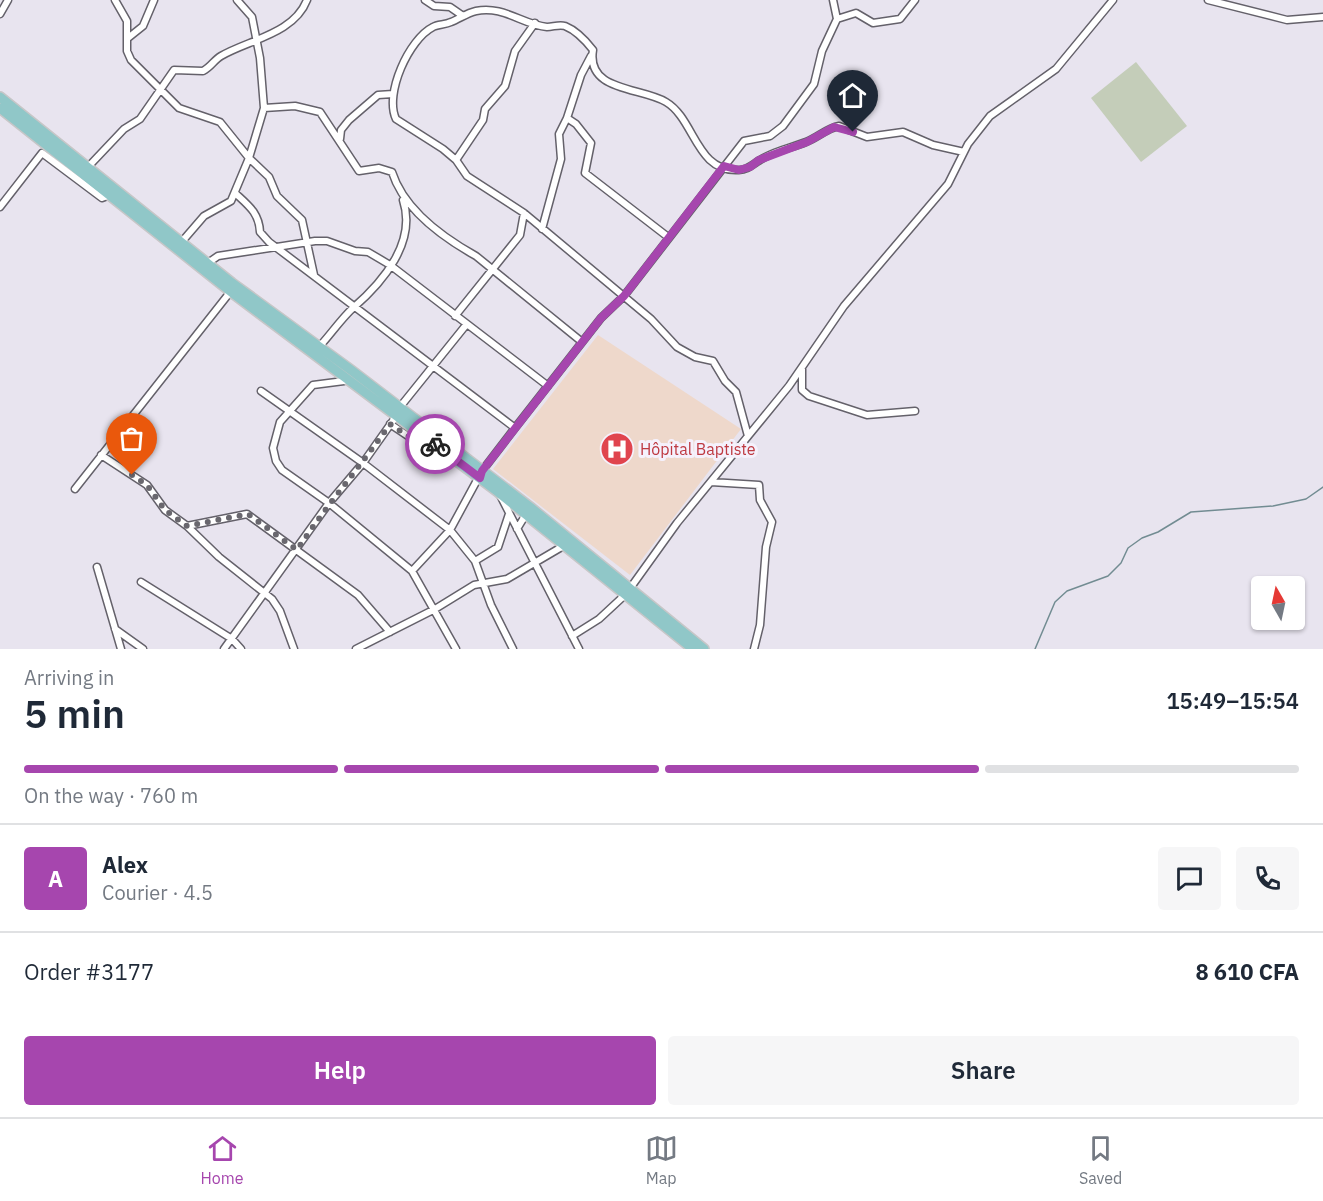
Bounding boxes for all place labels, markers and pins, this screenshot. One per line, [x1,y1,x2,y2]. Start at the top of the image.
pin [827,70,878,132]
pin [106,413,157,475]
hospital icon: Hôpital Baptiste [599,431,635,467]
place label: Hôpital Baptiste [640,439,756,459]

